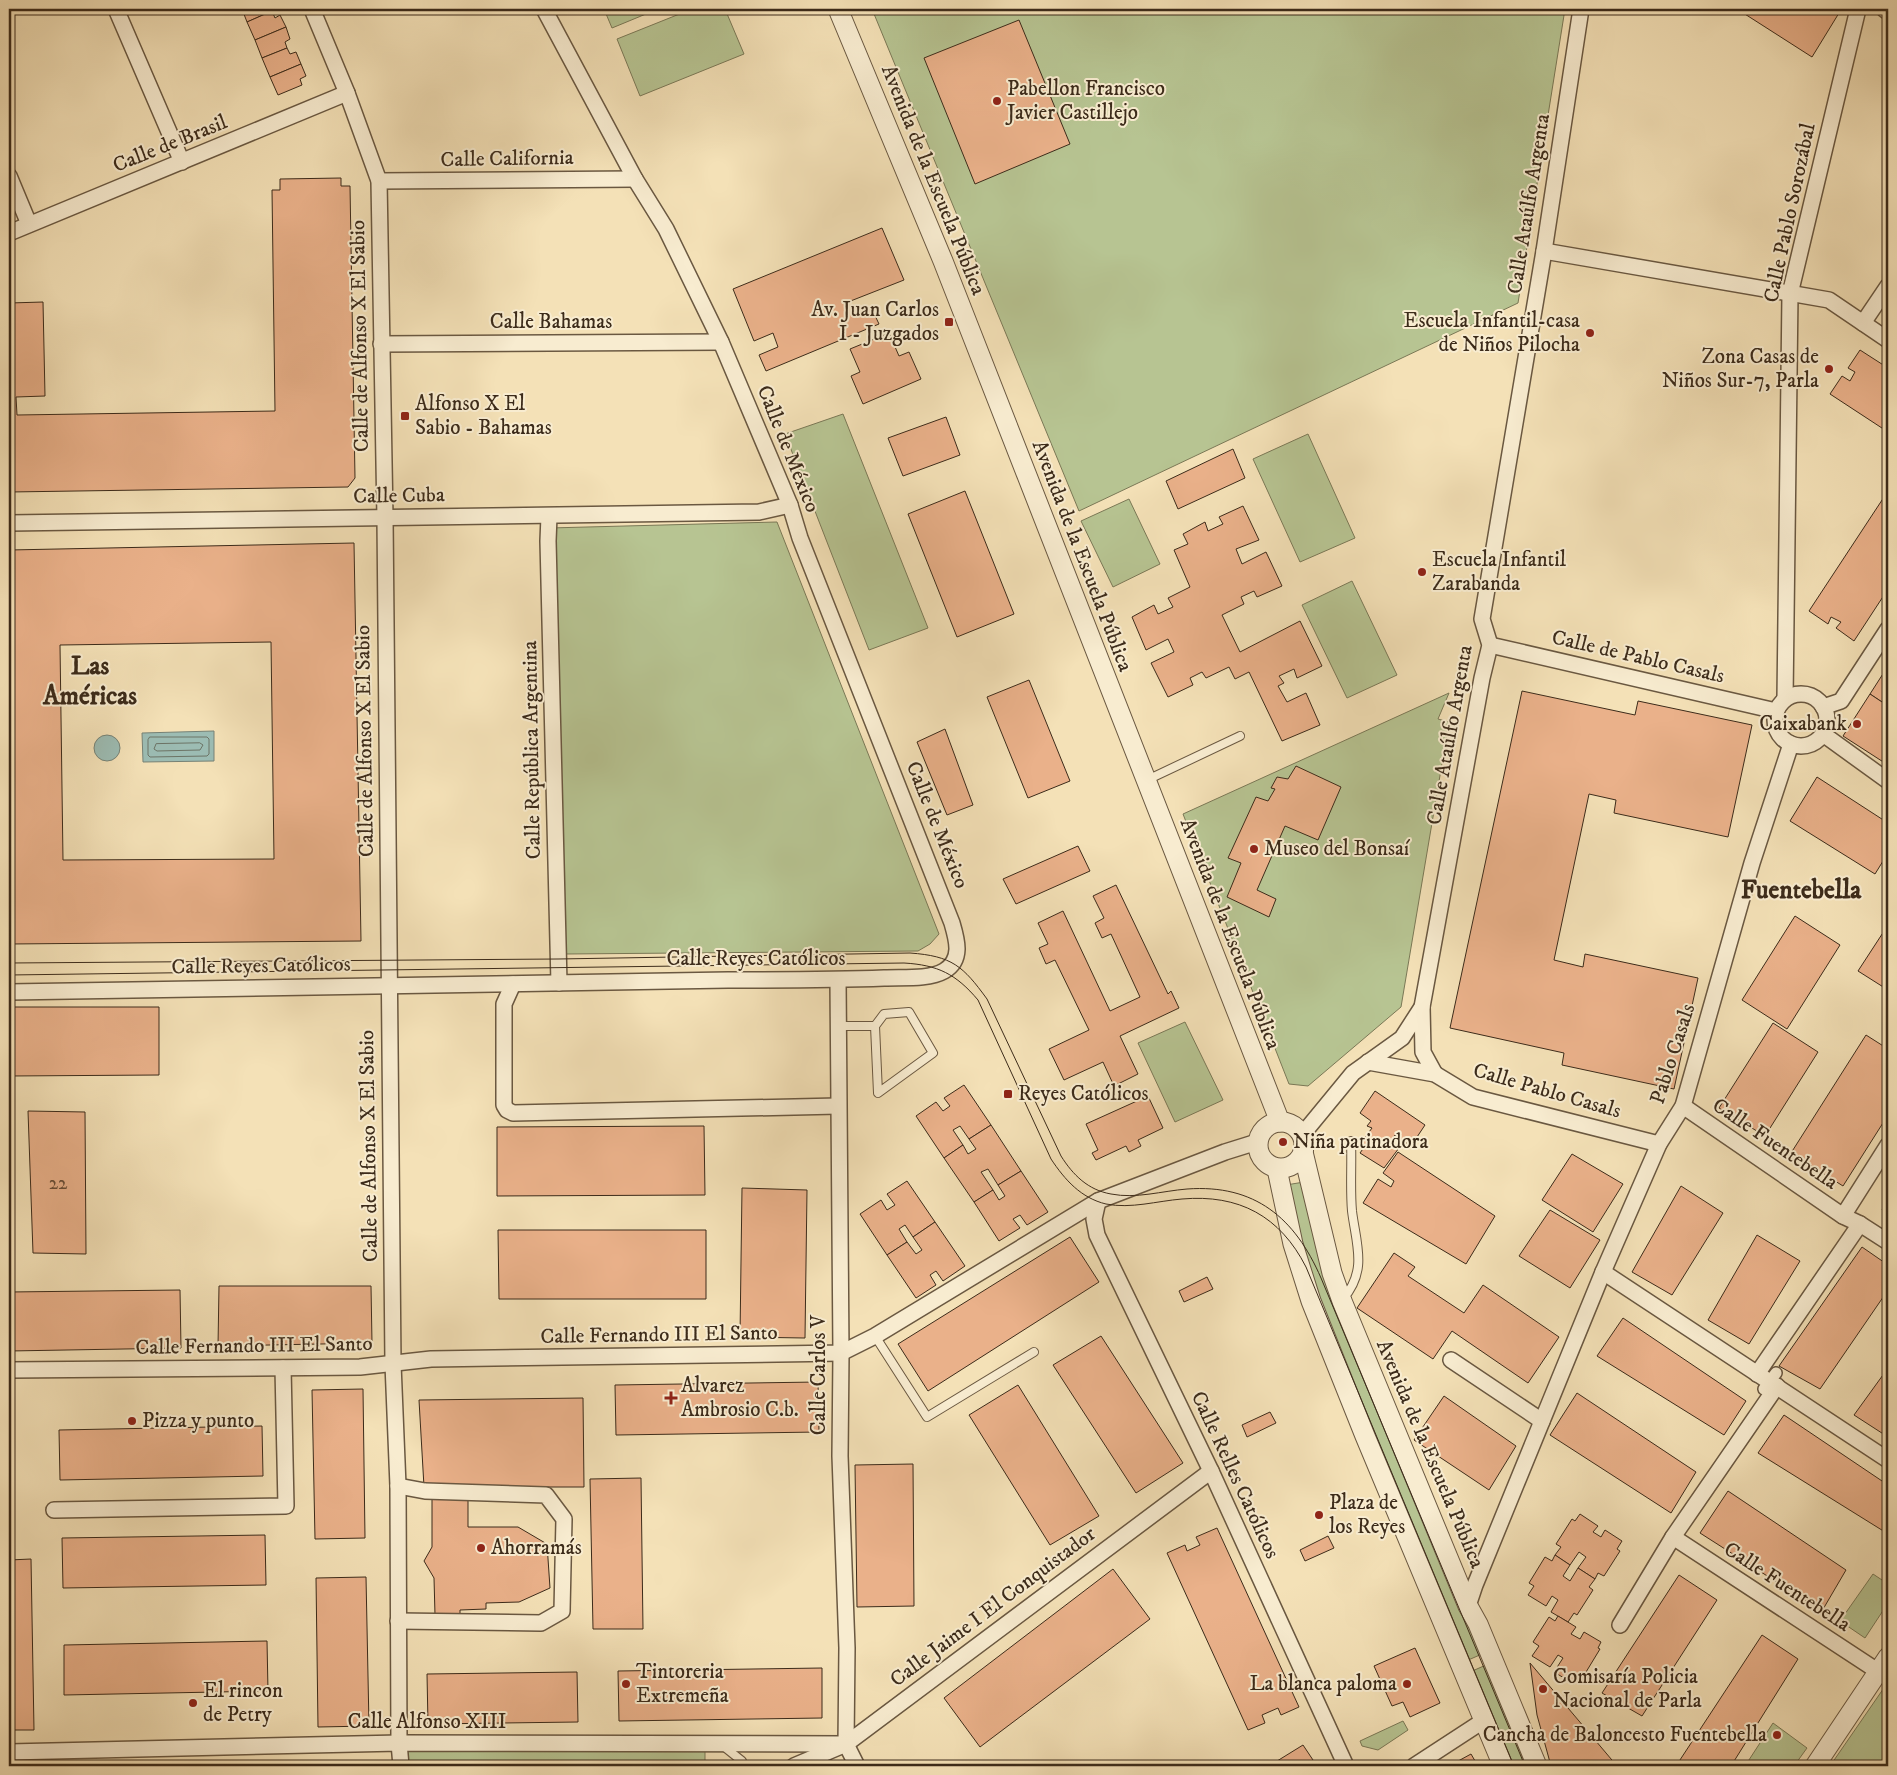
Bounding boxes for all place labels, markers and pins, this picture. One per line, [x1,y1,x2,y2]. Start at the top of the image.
place label: Pabellon Francisco Javier Castillejo [1005,76,1165,126]
marker: Pabellon Francisco Javier Castillejo [991,95,1003,107]
place label: Av. Juan Carlos I - Juzgados [811,297,939,347]
place label: Escuela Infantil-casa de Niños Pilocha [1404,308,1580,358]
marker: Av. Juan Carlos I - Juzgados [943,316,955,328]
marker: Escuela Infantil-casa de Niños Pilocha [1584,327,1596,339]
place label: Zona Casas de Niños Sur-7, Parla [1662,344,1819,394]
marker: Zona Casas de Niños Sur-7, Parla [1823,363,1835,375]
place label: Alfonso X El Sabio - Bahamas [415,391,552,441]
marker: Alfonso X El Sabio - Bahamas [399,410,411,422]
place label: Escuela Infantil Zarabanda [1432,547,1567,597]
marker: Escuela Infantil Zarabanda [1416,566,1428,578]
place label: Caixabank [1759,711,1848,737]
marker: Caixabank [1851,718,1863,730]
place label: Museo del Bonsaí [1264,836,1411,862]
marker: Museo del Bonsaí [1248,843,1260,855]
place label: Reyes Católicos [1018,1081,1148,1107]
marker: Reyes Católicos [1002,1088,1014,1100]
place label: Niña patinadora [1293,1129,1428,1155]
marker: Niña patinadora [1277,1136,1289,1148]
place label: Alvarez Ambrosio C.b. [681,1373,799,1423]
marker: Alvarez Ambrosio C.b. [665,1392,677,1404]
place label: Pizza y punto [142,1408,254,1434]
marker: Pizza y punto [126,1415,138,1427]
place label: Plaza de los Reyes [1329,1490,1405,1540]
marker: Plaza de los Reyes [1313,1509,1325,1521]
place label: Ahorramás [491,1535,582,1561]
marker: Ahorramás [475,1542,487,1554]
place label: Tintoreria Extremeña [636,1659,729,1709]
place label: Comisaría Policia Nacional de Parla [1553,1664,1702,1714]
place label: La blanca paloma [1249,1671,1397,1697]
place label: El rincon de Petry [203,1678,283,1728]
marker: Tintoreria Extremeña [620,1678,632,1690]
marker: La blanca paloma [1401,1678,1413,1690]
marker: Comisaría Policia Nacional de Parla [1537,1683,1549,1695]
marker: El rincon de Petry [187,1697,199,1709]
place label: Cancha de Baloncesto Fuentebella [1483,1722,1767,1748]
marker: Cancha de Baloncesto Fuentebella [1771,1729,1783,1741]

